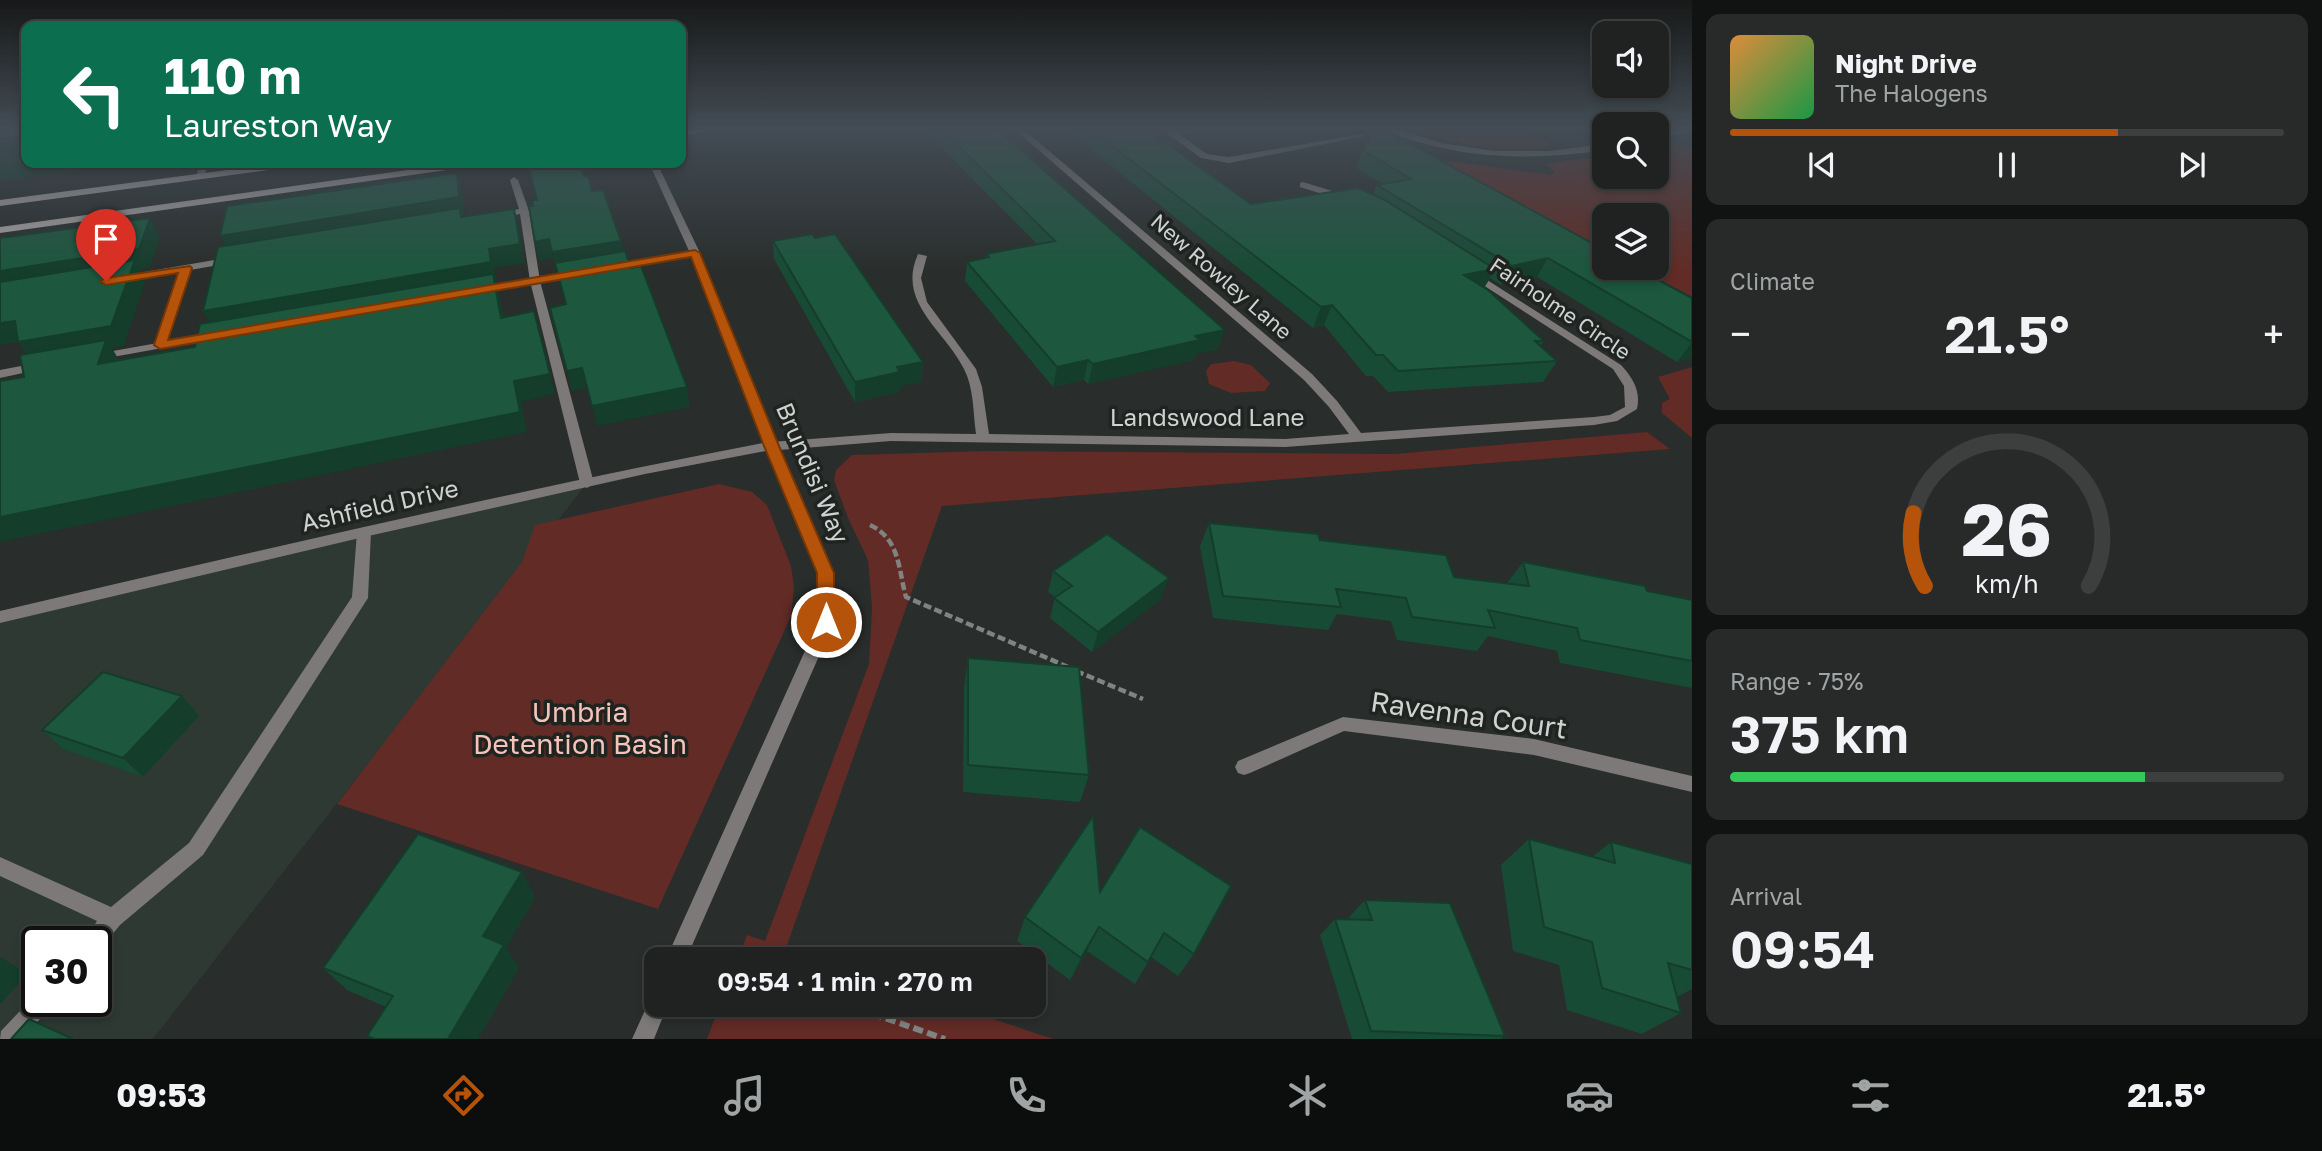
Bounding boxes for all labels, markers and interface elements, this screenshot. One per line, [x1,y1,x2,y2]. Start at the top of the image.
map controls [1592,21,1669,280]
button: sound [1592,21,1669,98]
text: 110 m [164,46,301,105]
text: Night Drive [1835,48,1977,79]
icon: left [49,49,140,140]
text: The Halogens [1835,79,1988,107]
text: Laureston Way [164,106,392,144]
button: search [1592,112,1669,189]
icon: previous [1803,146,1841,184]
icon: pause [1988,146,2026,184]
icon: next [2173,146,2211,184]
button: layers [1592,203,1669,280]
street label: New Rowley Lane [1146,208,1297,344]
pin [76,209,136,281]
icon: arrive [87,220,125,258]
street label: Fairholme Circle [1485,252,1636,365]
text: Climate [1730,267,1815,295]
text: 21.5° [1945,302,2069,364]
text: − [1730,311,1751,356]
text: + [2263,311,2284,356]
street label: Brundisi Way [771,398,856,547]
street label: Landswood Lane [1110,402,1304,431]
street label: Ashfield Drive [298,472,461,537]
text: 26 [1962,485,2052,572]
text: km/h [1975,567,2039,598]
position arrow [789,585,863,659]
text: Range · 75% [1730,667,1863,695]
street label: Ravenna Court [1369,684,1569,745]
park label: Umbria Detention Basin [473,695,687,760]
text: 375 km [1730,702,1909,764]
text: Arrival [1730,882,1802,910]
text: 09:54 [1730,917,1876,979]
speed limit sign: 30 [21,926,112,1017]
text: 09:54 · 1 min · 270 m [717,966,973,997]
icon: directions [439,1071,488,1120]
icon: music [720,1071,769,1120]
icon: phone [1002,1071,1051,1120]
icon: climate [1283,1071,1332,1120]
icon: car [1565,1071,1614,1120]
icon: filters [1846,1071,1895,1120]
text: 09:53 [116,1076,207,1114]
text: 21.5° [2127,1076,2206,1114]

